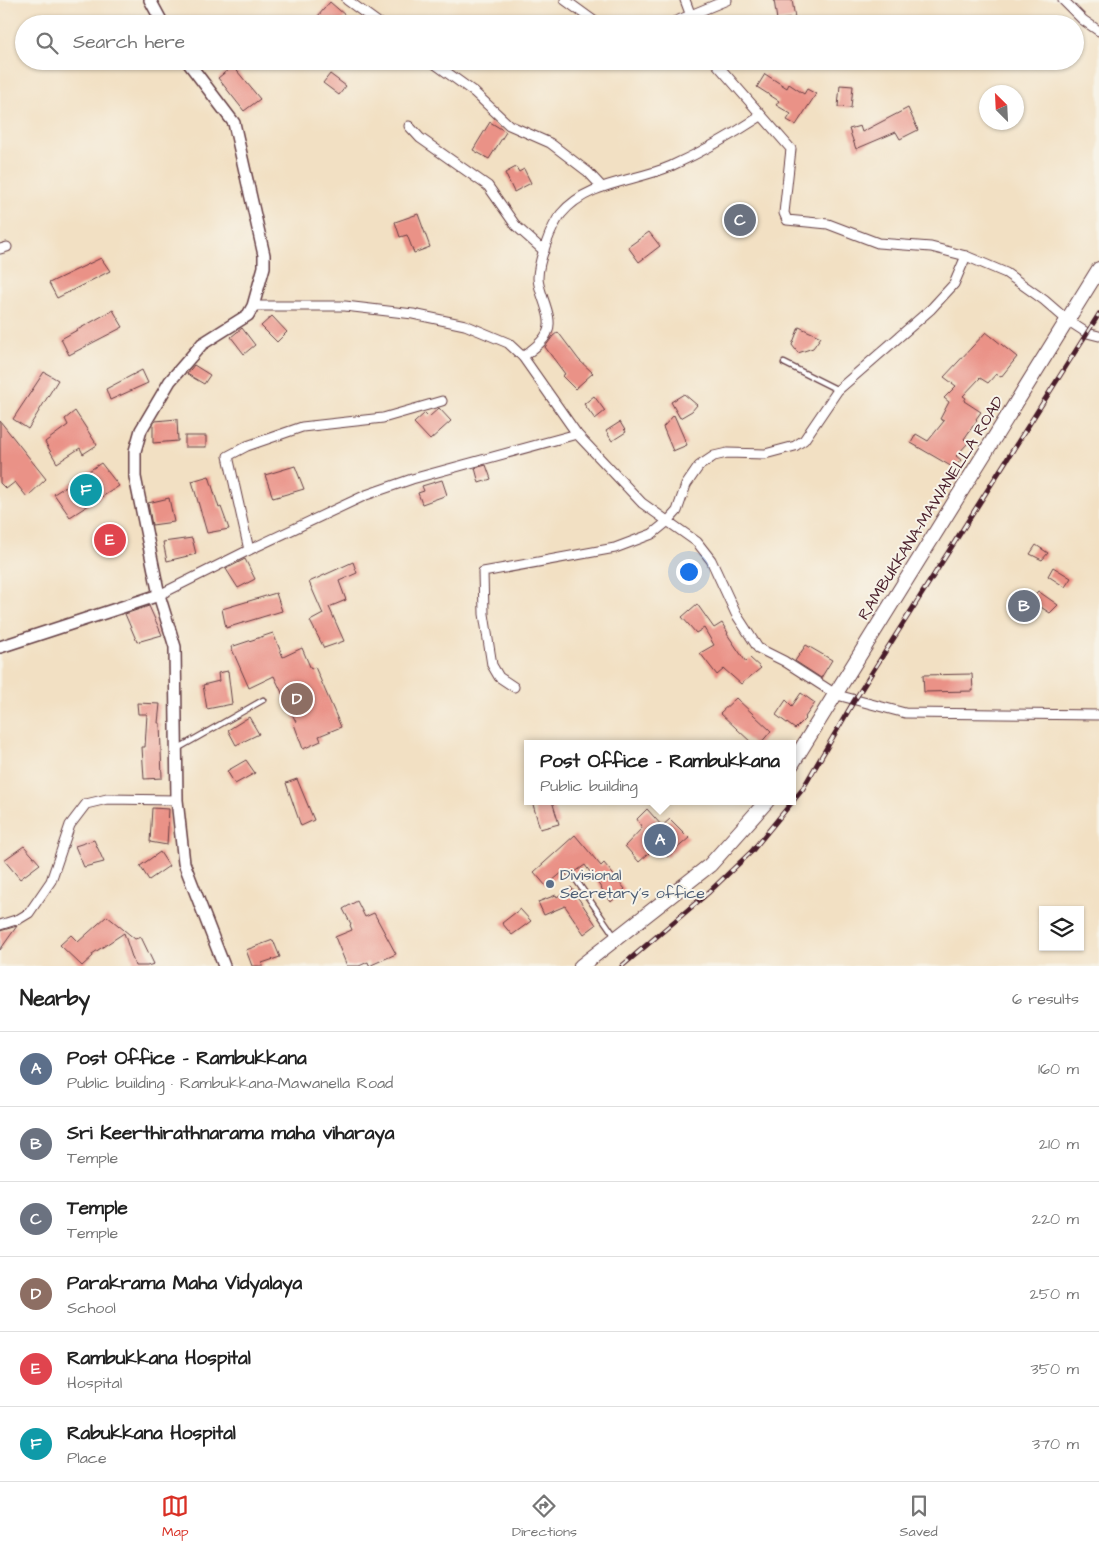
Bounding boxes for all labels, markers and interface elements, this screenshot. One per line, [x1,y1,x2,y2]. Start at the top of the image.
search box [15,15,1084,70]
icon: search [33,29,61,57]
text: Search here [73,29,185,56]
north arrow [979,85,1024,130]
pin: C [724,201,756,239]
street label: RAMBUKKANA-MAWANELLA ROAD [853,392,1009,624]
pin: F [70,471,102,509]
pin: E [94,521,126,559]
your location [676,559,702,585]
pin: B [1008,587,1040,625]
pin: D [281,680,313,718]
popup [524,740,796,805]
text: Post Office - Rambukkana [540,748,780,775]
text: Public building [540,775,638,797]
pin: A [644,821,676,859]
place label: Divisional Secretary's office [560,864,705,905]
marker: Divisional Secretary's office [544,878,556,890]
map controls [1039,906,1084,951]
button: layers [1039,906,1084,951]
text: Nearby [20,984,90,1013]
text: 6 results [1012,988,1079,1010]
text: Post Office - Rambukkana [67,1045,307,1072]
text: A [31,1058,41,1080]
text: 160 m [1038,1058,1079,1080]
text: Public building · Rambukkana-Mawanella Road [67,1072,393,1094]
text: Sri Keerthirathnarama maha viharaya [67,1120,395,1147]
text: B [30,1133,42,1155]
text: 210 m [1039,1133,1079,1155]
text: Temple [67,1147,118,1169]
text: Temple [67,1195,128,1222]
text: C [30,1208,42,1230]
text: 220 m [1032,1208,1079,1230]
text: Temple [67,1222,118,1244]
text: Parakrama Maha Vidyalaya [67,1270,302,1297]
text: D [31,1283,41,1305]
text: 250 m [1030,1283,1079,1305]
text: School [67,1297,116,1319]
text: Rambukkana Hospital [67,1345,251,1372]
text: E [31,1358,41,1380]
text: 350 m [1031,1358,1079,1380]
text: Hospital [67,1372,122,1394]
text: Rabukkana Hospital [67,1420,236,1447]
text: F [30,1433,42,1455]
text: 370 m [1032,1433,1079,1455]
text: Place [67,1447,107,1469]
tab: Map [161,1492,189,1542]
tab: Directions [512,1492,577,1542]
tab: Saved [900,1492,938,1542]

